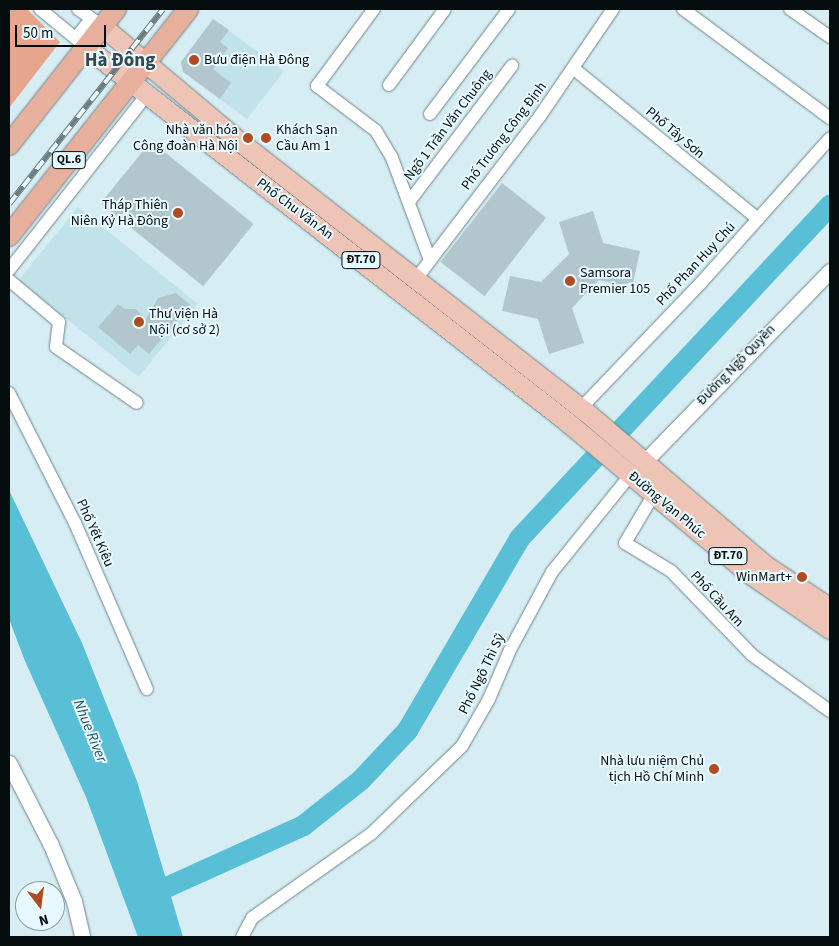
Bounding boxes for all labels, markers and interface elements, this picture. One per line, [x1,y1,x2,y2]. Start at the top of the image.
scale bar [18,15,109,47]
text: 50 m [23,23,53,44]
district label: Hà Đông [85,50,155,72]
place label: Bưu điện Hà Đông [204,52,309,68]
marker: Bưu điện Hà Đông [188,54,200,66]
street label: Ngõ 1 Trần Văn Chuông [401,66,495,184]
street label: Phố Trương Công Định [458,79,550,193]
street label: Phố Tây Sơn [642,104,708,162]
place label: Nhà văn hóa Công đoàn Hà Nội [133,122,238,154]
place label: Khách Sạn Cầu Am 1 [276,122,338,154]
marker: Nhà văn hóa Công đoàn Hà Nội [242,132,254,144]
marker: Khách Sạn Cầu Am 1 [260,132,272,144]
road number: QL.6 [52,150,86,170]
street label: Phố Chu Văn An [253,175,337,243]
place label: Tháp Thiên Niên Kỷ Hà Đông [71,197,168,230]
marker: Tháp Thiên Niên Kỷ Hà Đông [172,207,184,219]
street label: Phố Phan Huy Chú [653,219,739,309]
road number: ĐT.70 [341,250,381,270]
place label: Samsora Premier 105 [580,265,650,298]
marker: Samsora Premier 105 [564,275,576,287]
place label: Thư viện Hà Nội (cơ sở 2) [149,306,220,338]
marker: Thư viện Hà Nội (cơ sở 2) [133,316,145,328]
street label: Đường Ngô Quyền [693,321,779,409]
street label: Đường Vạn Phúc [625,468,709,542]
street label: Phố Yết Kiêu [73,496,117,570]
road number: ĐT.70 [708,546,748,566]
street label: Phố Cầu Am [687,567,747,631]
place label: WinMart+ [736,569,792,585]
marker: WinMart+ [796,571,808,583]
street label: Phố Ngô Thì Sỹ [455,631,509,717]
water label: Nhue River [69,697,111,765]
place label: Nhà lưu niệm Chủ tịch Hồ Chí Minh [600,753,704,786]
marker: Nhà lưu niệm Chủ tịch Hồ Chí Minh [708,763,720,775]
north arrow [15,881,65,931]
text: N [37,909,51,930]

